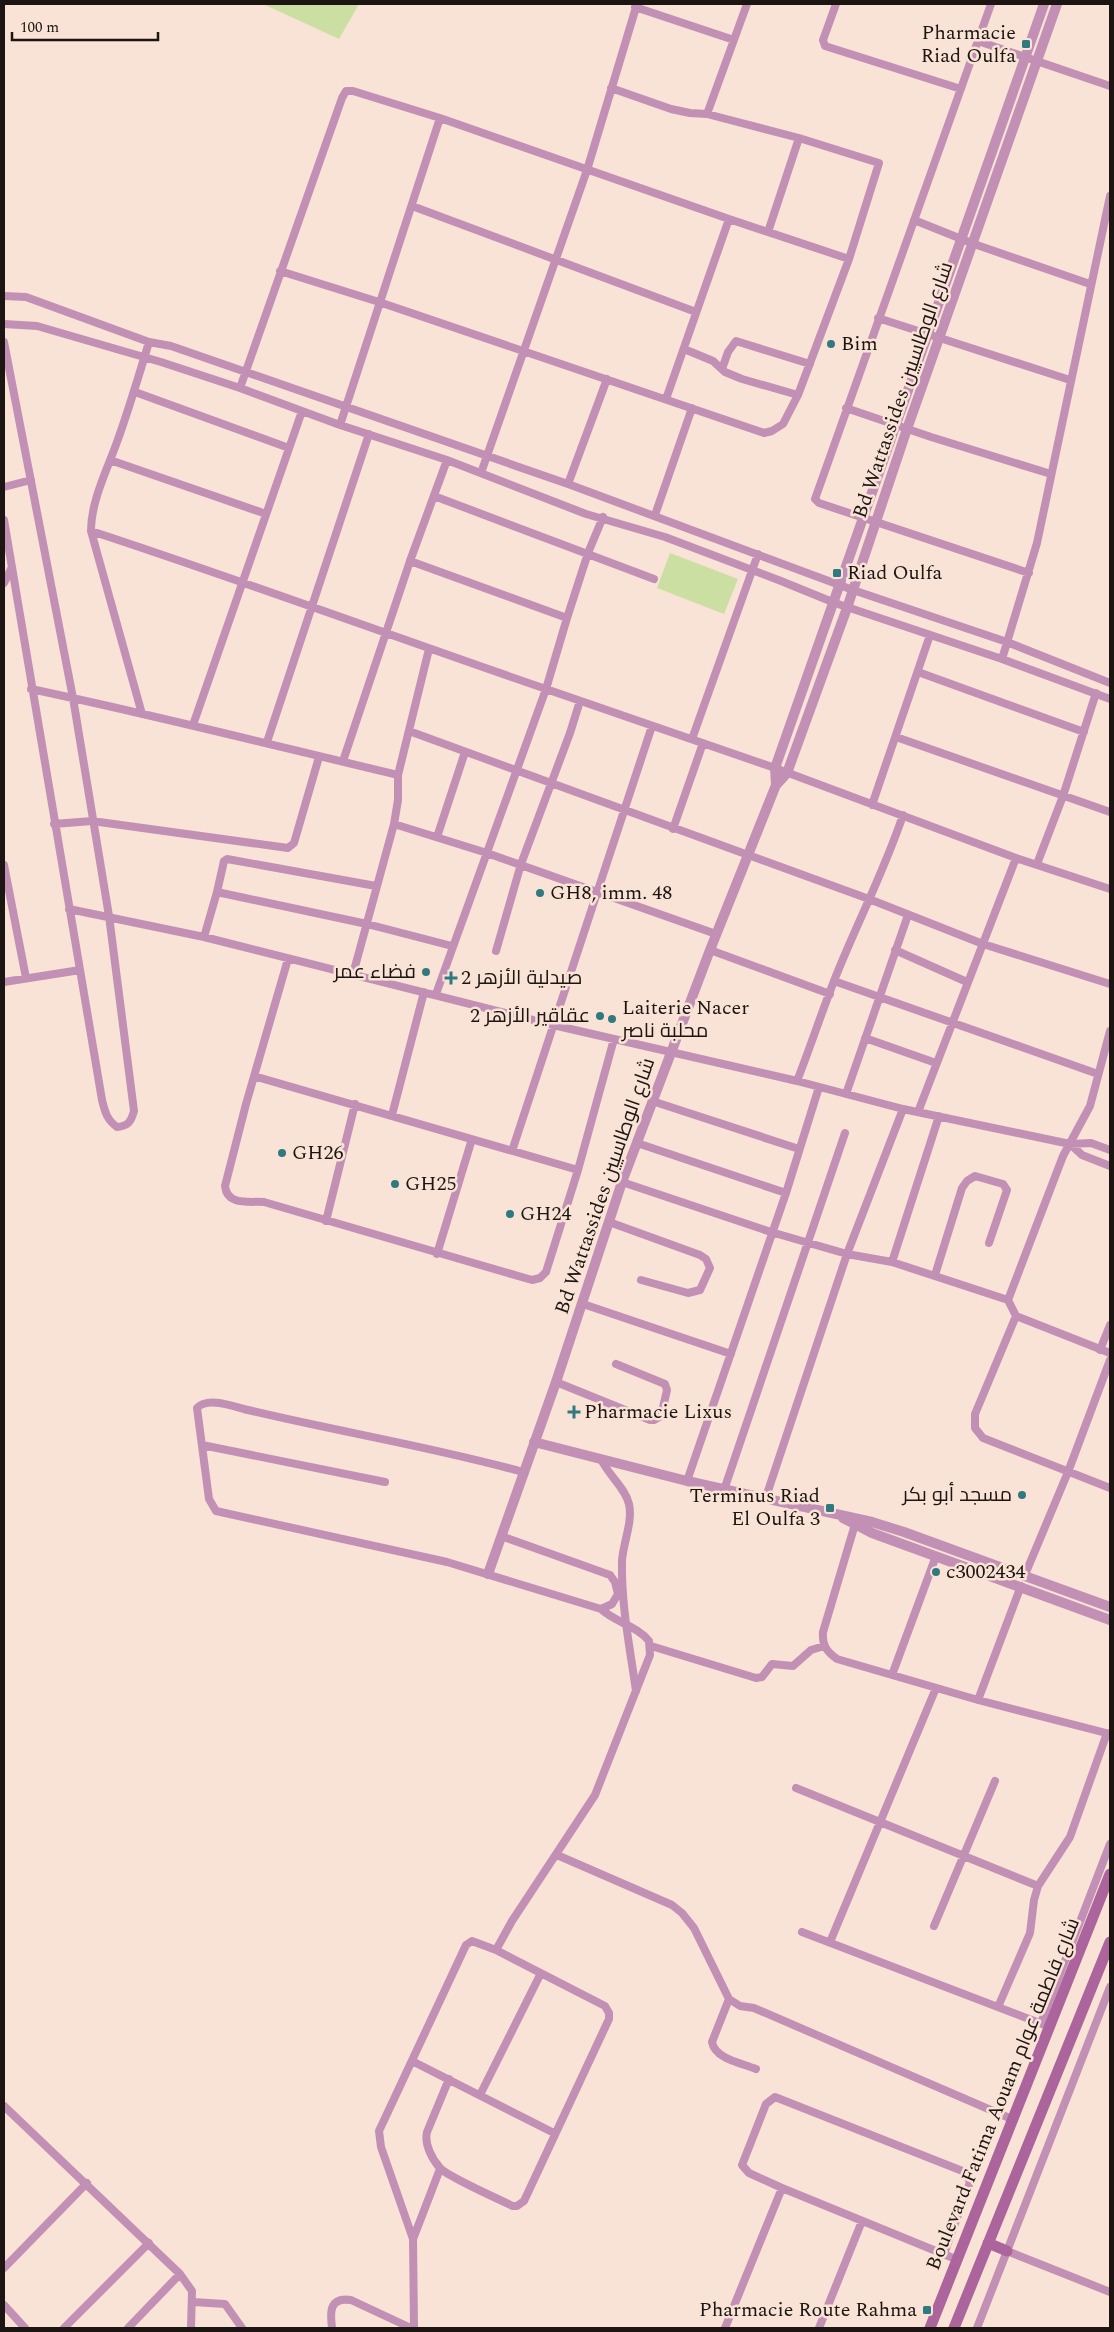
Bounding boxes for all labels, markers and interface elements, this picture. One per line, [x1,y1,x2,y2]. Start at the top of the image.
scale bar [12,10,159,42]
text: 100 m [20,16,59,39]
place label: Pharmacie Riad Oulfa [921,18,1016,71]
marker: Pharmacie Riad Oulfa [1020,38,1032,50]
street label: Bd Wattassides شارع الوطاسيين [845,258,961,522]
place label: Bim [841,329,878,359]
marker: Bim [825,338,837,350]
place label: Riad Oulfa [847,558,943,588]
marker: Riad Oulfa [831,567,843,579]
place label: GH8, imm. 48 [550,878,672,908]
marker: GH8, imm. 48 [534,887,546,899]
place label: فضاء عمر [333,957,416,987]
place label: صيدلية الأزهر 2 [461,963,582,993]
marker: فضاء عمر [420,966,432,978]
marker: صيدلية الأزهر 2 [445,972,457,984]
place label: Laiterie Nacer محلبة ناصر [621,993,749,1046]
place label: عقاقير الأزهر 2 [470,1001,590,1031]
marker: عقاقير الأزهر 2 [594,1010,606,1022]
marker: Laiterie Nacer محلبة ناصر [606,1013,618,1025]
street label: Bd Wattassides شارع الوطاسيين [547,1054,663,1318]
place label: GH26 [292,1138,344,1168]
marker: GH26 [276,1147,288,1159]
place label: GH25 [405,1169,457,1199]
marker: GH25 [389,1178,401,1190]
place label: GH24 [520,1199,572,1229]
marker: GH24 [504,1208,516,1220]
place label: Pharmacie Lixus [584,1397,732,1427]
marker: Pharmacie Lixus [568,1406,580,1418]
place label: مسجد أبو بكر [901,1480,1012,1510]
place label: Terminus Riad El Oulfa 3 [690,1481,820,1534]
marker: مسجد أبو بكر [1016,1489,1028,1501]
marker: Terminus Riad El Oulfa 3 [824,1502,836,1514]
place label: c3002434 [946,1557,1026,1587]
marker: c3002434 [930,1566,942,1578]
street label: Boulevard Fatima Aouam شارع فاطمة عوام [918,1913,1088,2275]
place label: Pharmacie Route Rahma [699,2295,917,2325]
marker: Pharmacie Route Rahma [921,2304,933,2316]

